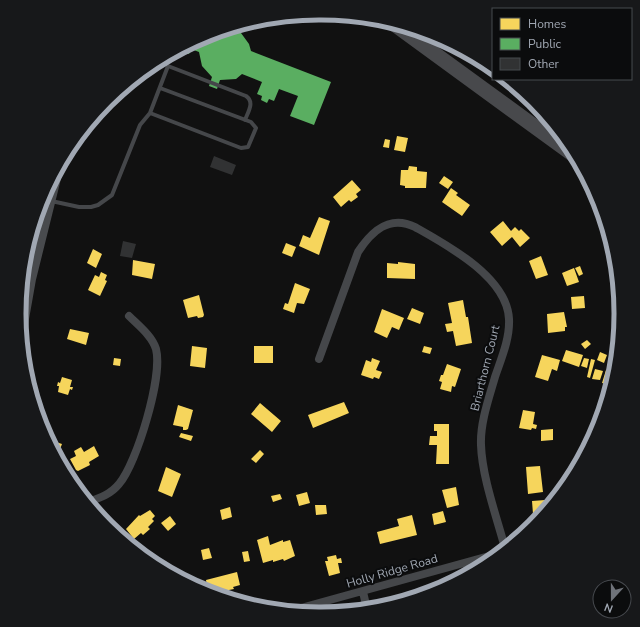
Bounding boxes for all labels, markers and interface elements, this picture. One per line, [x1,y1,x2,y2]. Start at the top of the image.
legend [492,8,632,80]
text: Homes [528,16,566,32]
text: Public [528,36,562,52]
text: Other [528,56,560,72]
street label: Briarthorn Court [467,323,504,413]
street label: Holly Ridge Road [344,550,440,592]
north arrow [592,579,632,619]
text: N [602,599,615,616]

